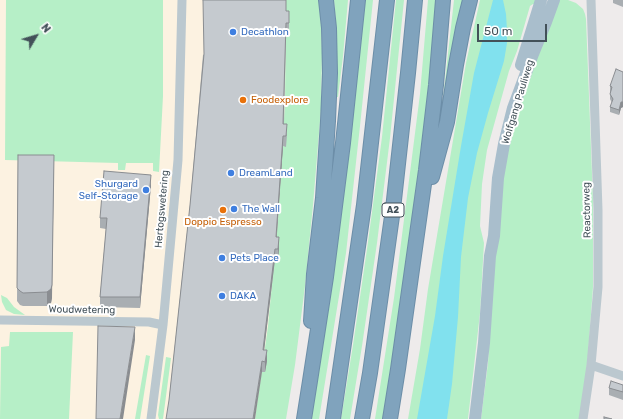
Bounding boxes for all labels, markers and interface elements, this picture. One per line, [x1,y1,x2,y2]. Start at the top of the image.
north arrow [16,16,56,56]
scale bar [479,16,549,42]
text: N [38,21,53,35]
text: 50 m [484,24,512,38]
place label: Decathlon [241,26,289,38]
marker: Decathlon [228,27,238,37]
street label: Wolfgang Pauliweg [499,58,537,146]
place label: Foodexplore [251,94,308,106]
marker: Foodexplore [238,95,248,105]
place label: DreamLand [239,167,293,179]
marker: DreamLand [226,168,236,178]
street label: Hertogswetering [153,169,171,249]
place label: Shurgard Self-Storage [79,178,138,202]
street label: Reactorweg [581,182,593,238]
marker: Shurgard Self-Storage [141,185,151,195]
place label: The Wall [242,203,280,215]
road number: A2 [382,203,404,217]
marker: The Wall [229,204,239,214]
marker: Doppio Espresso [218,205,228,215]
place label: Doppio Espresso [184,216,262,228]
place label: Pets Place [230,252,279,264]
marker: Pets Place [217,253,227,263]
place label: DAKA [230,290,256,302]
marker: DAKA [217,291,227,301]
street label: Woudwetering [49,303,115,317]

